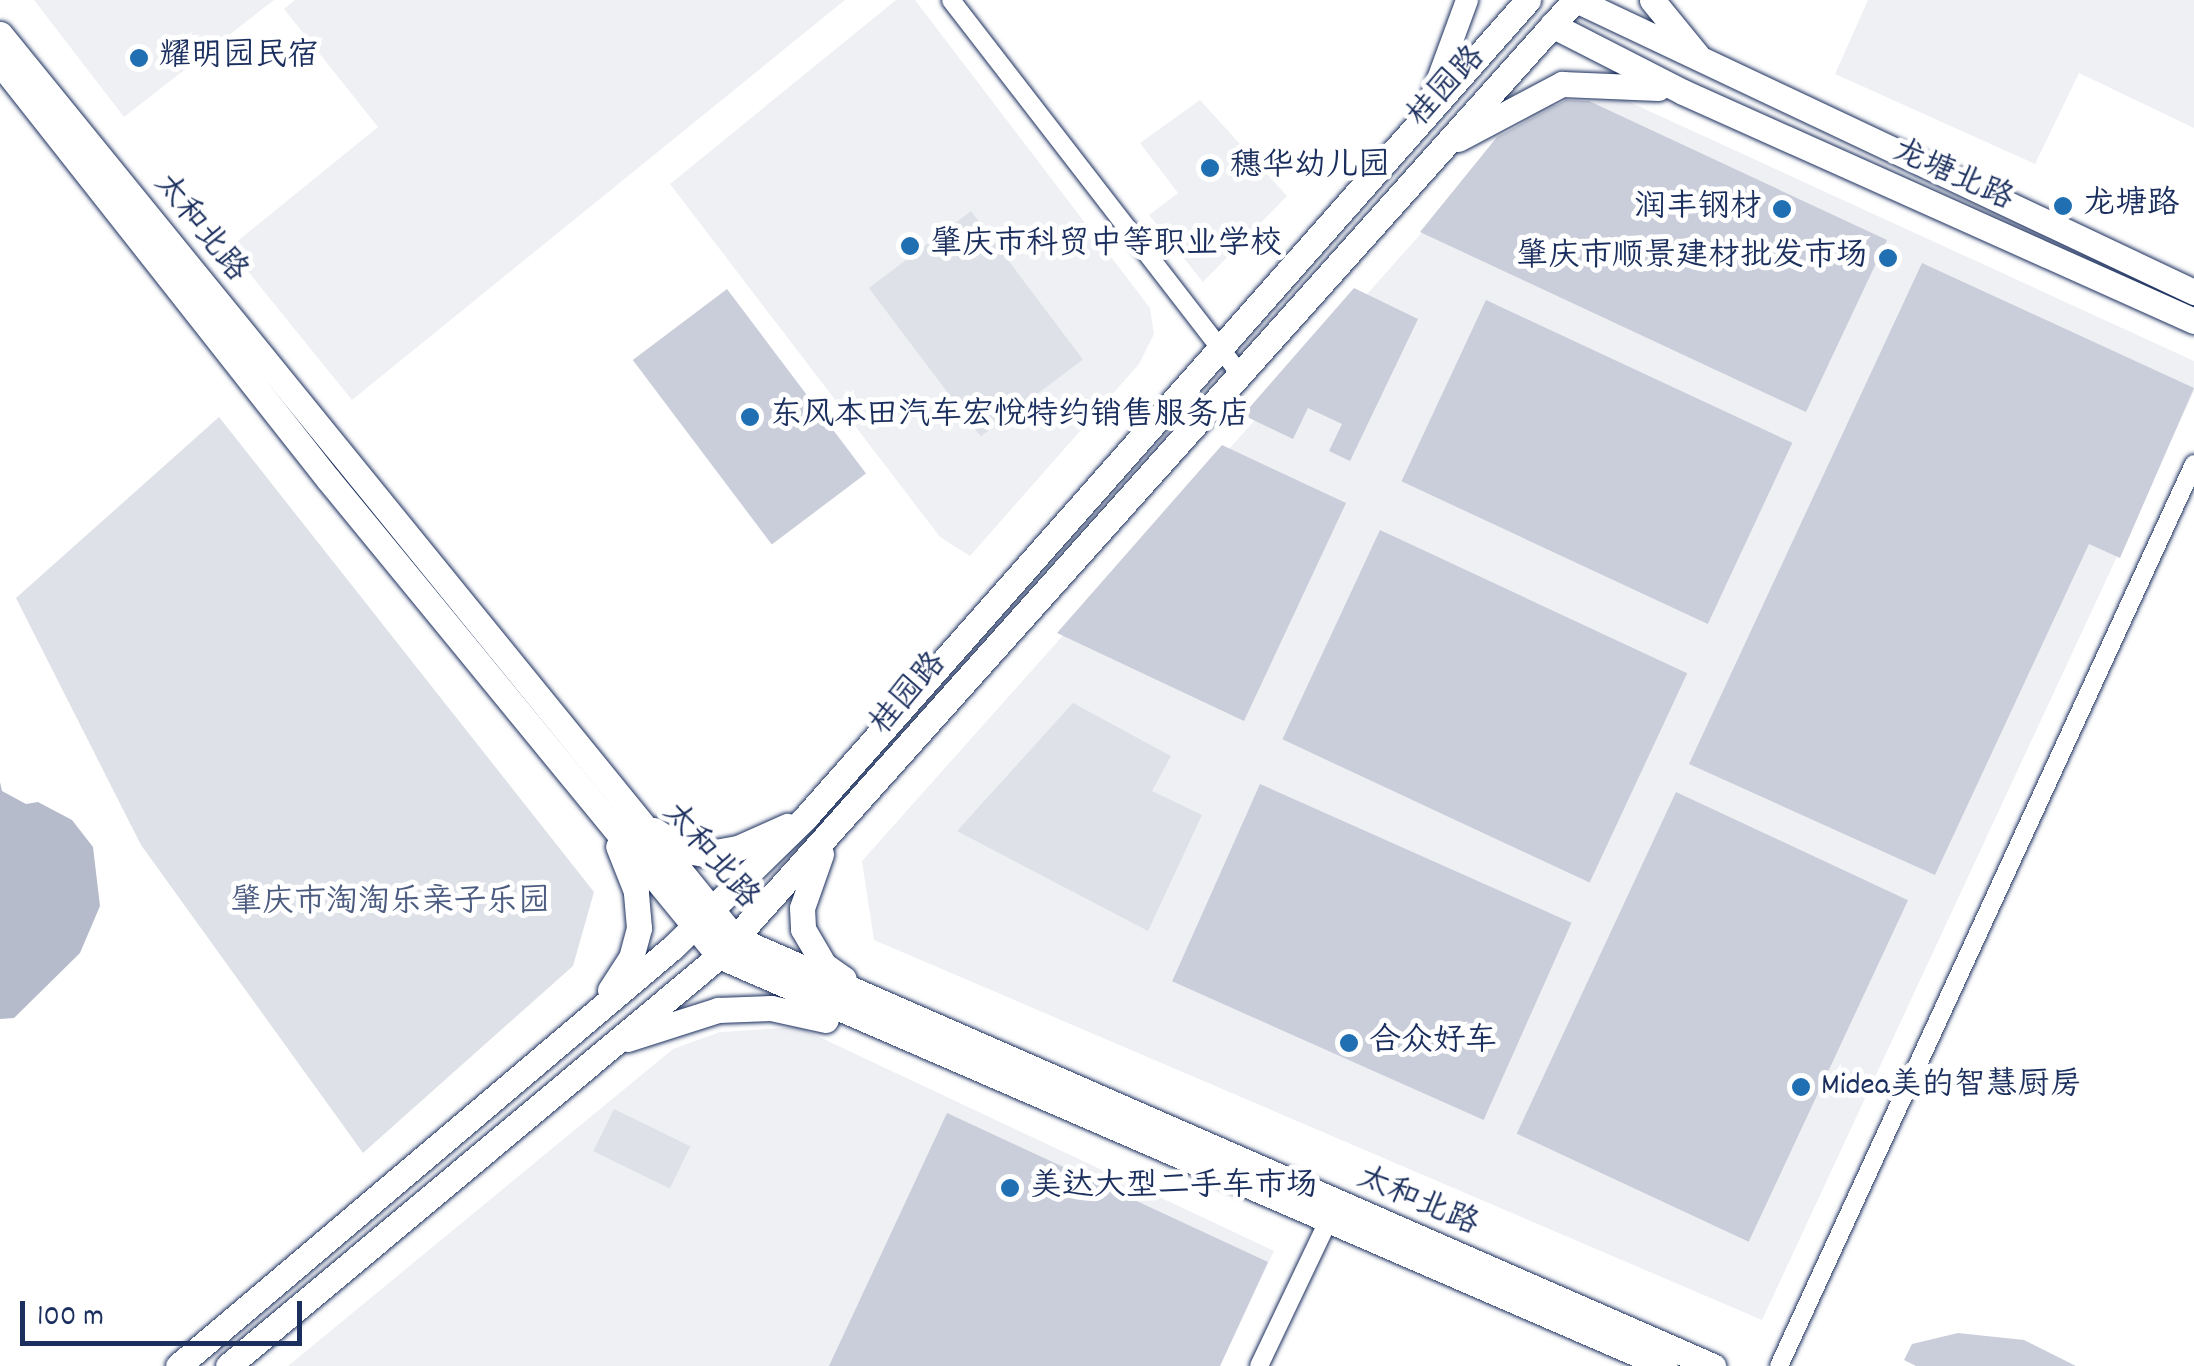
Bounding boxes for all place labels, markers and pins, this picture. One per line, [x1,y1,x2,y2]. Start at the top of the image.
place label: 耀明园民宿 [159,39,319,77]
marker: 耀明园民宿 [128,47,150,69]
place label: 穗华幼儿园 [1230,149,1390,187]
marker: 穗华幼儿园 [1199,157,1221,179]
place label: 龙塘路 [2083,187,2179,225]
place label: 润丰钢材 [1634,190,1762,228]
marker: 龙塘路 [2052,195,2074,217]
marker: 润丰钢材 [1771,198,1793,220]
place label: 肇庆市科贸中等职业学校 [930,227,1282,265]
marker: 肇庆市科贸中等职业学校 [899,235,921,257]
place label: 肇庆市顺景建材批发市场 [1516,239,1868,277]
marker: 肇庆市顺景建材批发市场 [1877,247,1899,269]
place label: 东风本田汽车宏悦特约销售服务店 [770,398,1250,436]
marker: 东风本田汽车宏悦特约销售服务店 [739,406,761,428]
place label: 合众好车 [1369,1024,1497,1062]
marker: 合众好车 [1338,1032,1360,1054]
place label: Midea美的智慧厨房 [1821,1068,2082,1106]
marker: Midea美的智慧厨房 [1790,1076,1812,1098]
place label: 美达大型二手车市场 [1030,1169,1318,1207]
marker: 美达大型二手车市场 [999,1177,1021,1199]

